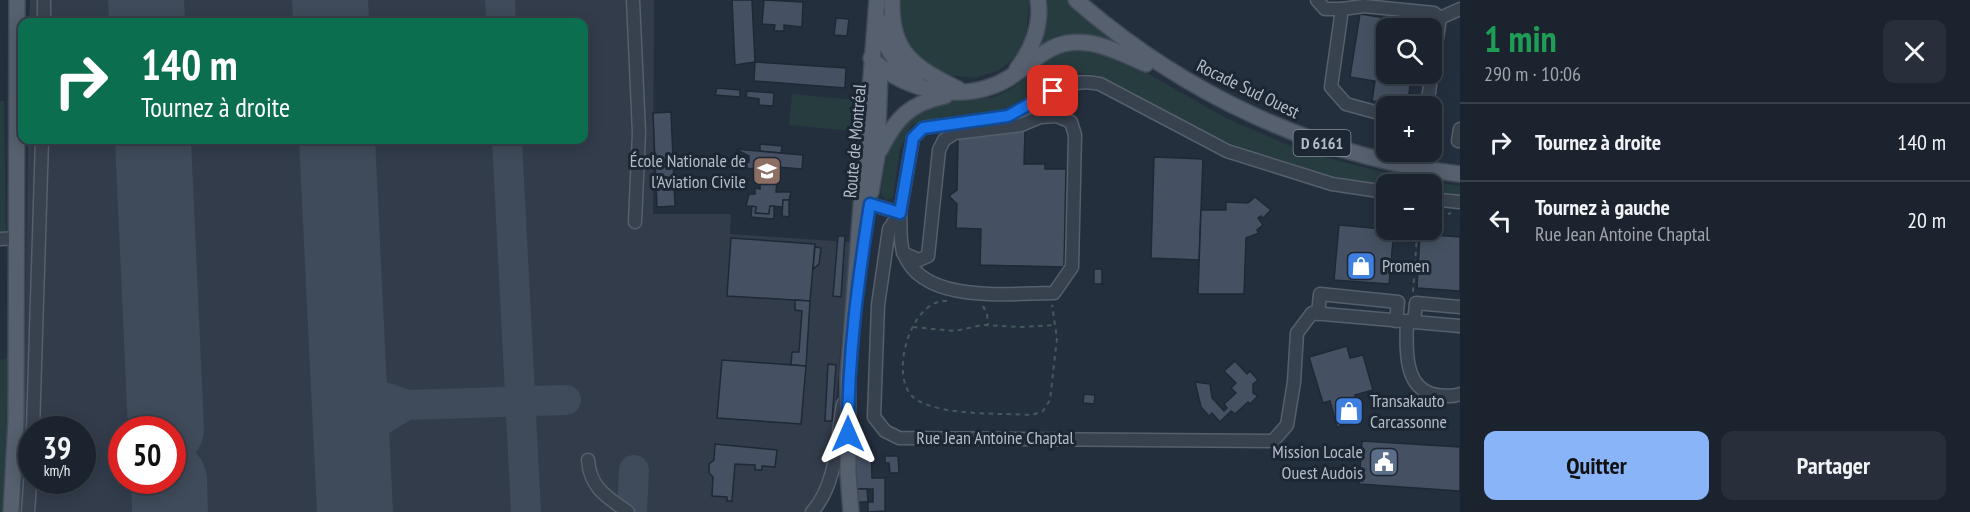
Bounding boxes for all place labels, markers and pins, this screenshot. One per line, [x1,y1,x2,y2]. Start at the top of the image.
pin [1027,65,1078,116]
place label: École Nationale de l'Aviation Civile [630,149,746,193]
school or university icon: École Nationale de l'Aviation Civile [751,155,783,187]
shop icon: Promen [1345,250,1377,282]
place label: Promen [1382,254,1429,277]
place label: Transakauto Carcassonne [1370,389,1447,433]
shop icon: Transakauto Carcassonne [1333,395,1365,427]
place label: Mission Locale Ouest Audois [1272,440,1363,484]
public building icon: Mission Locale Ouest Audois [1368,446,1400,478]

